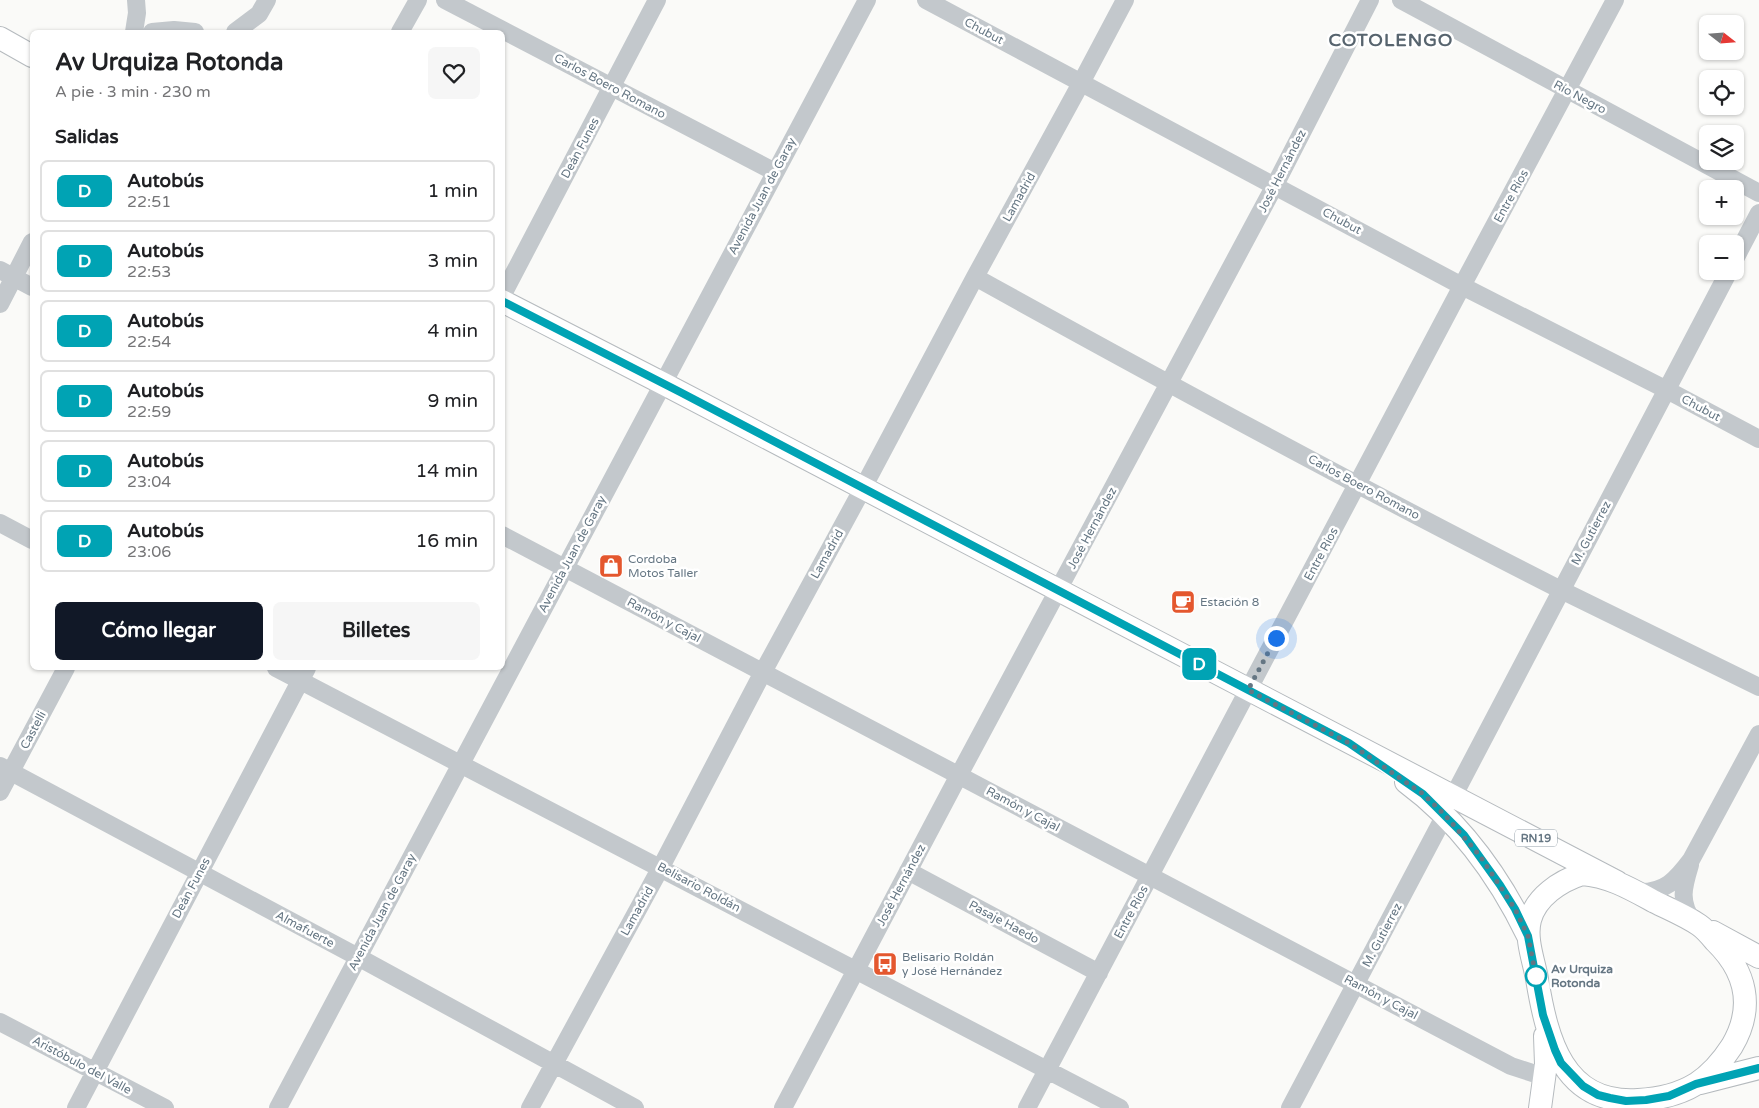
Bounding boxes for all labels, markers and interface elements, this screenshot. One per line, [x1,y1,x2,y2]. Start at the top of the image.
street label: Chubut [962,15,1006,47]
north arrow [1699,15,1744,60]
map controls [1699,15,1744,280]
district label: COTOLENGO [1329,29,1453,51]
button: heart [428,47,480,99]
text: Av Urquiza Rotonda [55,48,283,77]
street label: Carlos Boero Romano [552,51,668,121]
button: locate [1699,70,1744,115]
street label: Río Negro [1551,77,1609,117]
text: A pie · 3 min · 230 m [55,82,211,102]
street label: Deán Funes [558,115,602,181]
button: layers [1699,125,1744,170]
text: Salidas [55,126,119,148]
street label: José Hernández [1255,127,1309,215]
street label: Avenida Juan de Garay [725,135,799,257]
street label: Entre Ríos [1491,167,1531,225]
text: Autobús [127,170,204,192]
street label: Lamadrid [1000,170,1038,224]
text: D [78,180,91,202]
text: 1 min [427,180,478,202]
button: + [1699,180,1744,225]
text: 22:51 [127,192,171,212]
street label: Chubut [1320,205,1364,237]
button: − [1699,235,1744,280]
text: Autobús [127,240,204,262]
text: D [78,250,91,272]
text: 3 min [427,250,478,272]
text: 22:53 [127,262,171,282]
text: Autobús [127,310,204,332]
text: D [78,320,91,342]
text: 4 min [427,320,478,342]
text: 22:54 [127,332,171,352]
text: Autobús [127,380,204,402]
text: D [78,390,91,412]
text: 9 min [427,390,478,412]
street label: Chubut [1679,392,1723,424]
text: 22:59 [127,402,171,422]
text: Autobús [127,450,204,472]
street label: Carlos Boero Romano [1306,452,1422,522]
text: D [78,460,91,482]
text: 14 min [415,460,478,482]
text: 23:04 [127,472,171,492]
street label: José Hernández [1065,485,1119,571]
street label: Avenida Juan de Garay [535,493,609,615]
street label: M. Gutierrez [1568,499,1614,567]
text: Autobús [127,520,204,542]
street label: Entre Ríos [1301,525,1341,583]
street label: Lamadrid [808,527,846,581]
text: D [78,530,91,552]
text: 16 min [415,530,478,552]
text: 23:06 [127,542,171,562]
place label: Cordoba Motos Taller [628,552,698,580]
shop icon: Cordoba Motos Taller [598,553,624,579]
cafe icon: Estación 8 [1170,589,1196,615]
street label: Ramón y Cajal [625,595,703,645]
place label: Estación 8 [1200,595,1259,609]
button: Cómo llegar [55,602,263,660]
button: Billetes [273,602,480,660]
your location [1264,626,1289,651]
line badge: D [1183,648,1215,680]
text: D [1192,653,1206,675]
street label: Castelli [17,709,49,751]
street label: Ramón y Cajal [984,784,1062,834]
road number: RN19 [1515,830,1557,846]
street label: José Hernández [874,842,928,928]
street label: Avenida Juan de Garay [345,851,419,973]
street label: Deán Funes [169,855,213,921]
street label: Belisario Roldán [655,859,743,915]
street label: Entre Ríos [1111,883,1151,941]
street label: Lamadrid [618,884,656,938]
street label: Pasaje Haedo [967,898,1041,946]
street label: M. Gutierrez [1359,901,1405,969]
street label: Almafuerte [273,908,337,950]
place label: Belisario Roldán y José Hernández [902,950,1002,978]
bus stop icon: Belisario Roldán y José Hernández [872,951,898,977]
place label: Av Urquiza Rotonda [1551,962,1613,990]
marker: Av Urquiza Rotonda [1525,965,1547,987]
street label: Ramón y Cajal [1342,972,1420,1022]
street label: Aristóbulo del Valle [30,1033,134,1097]

